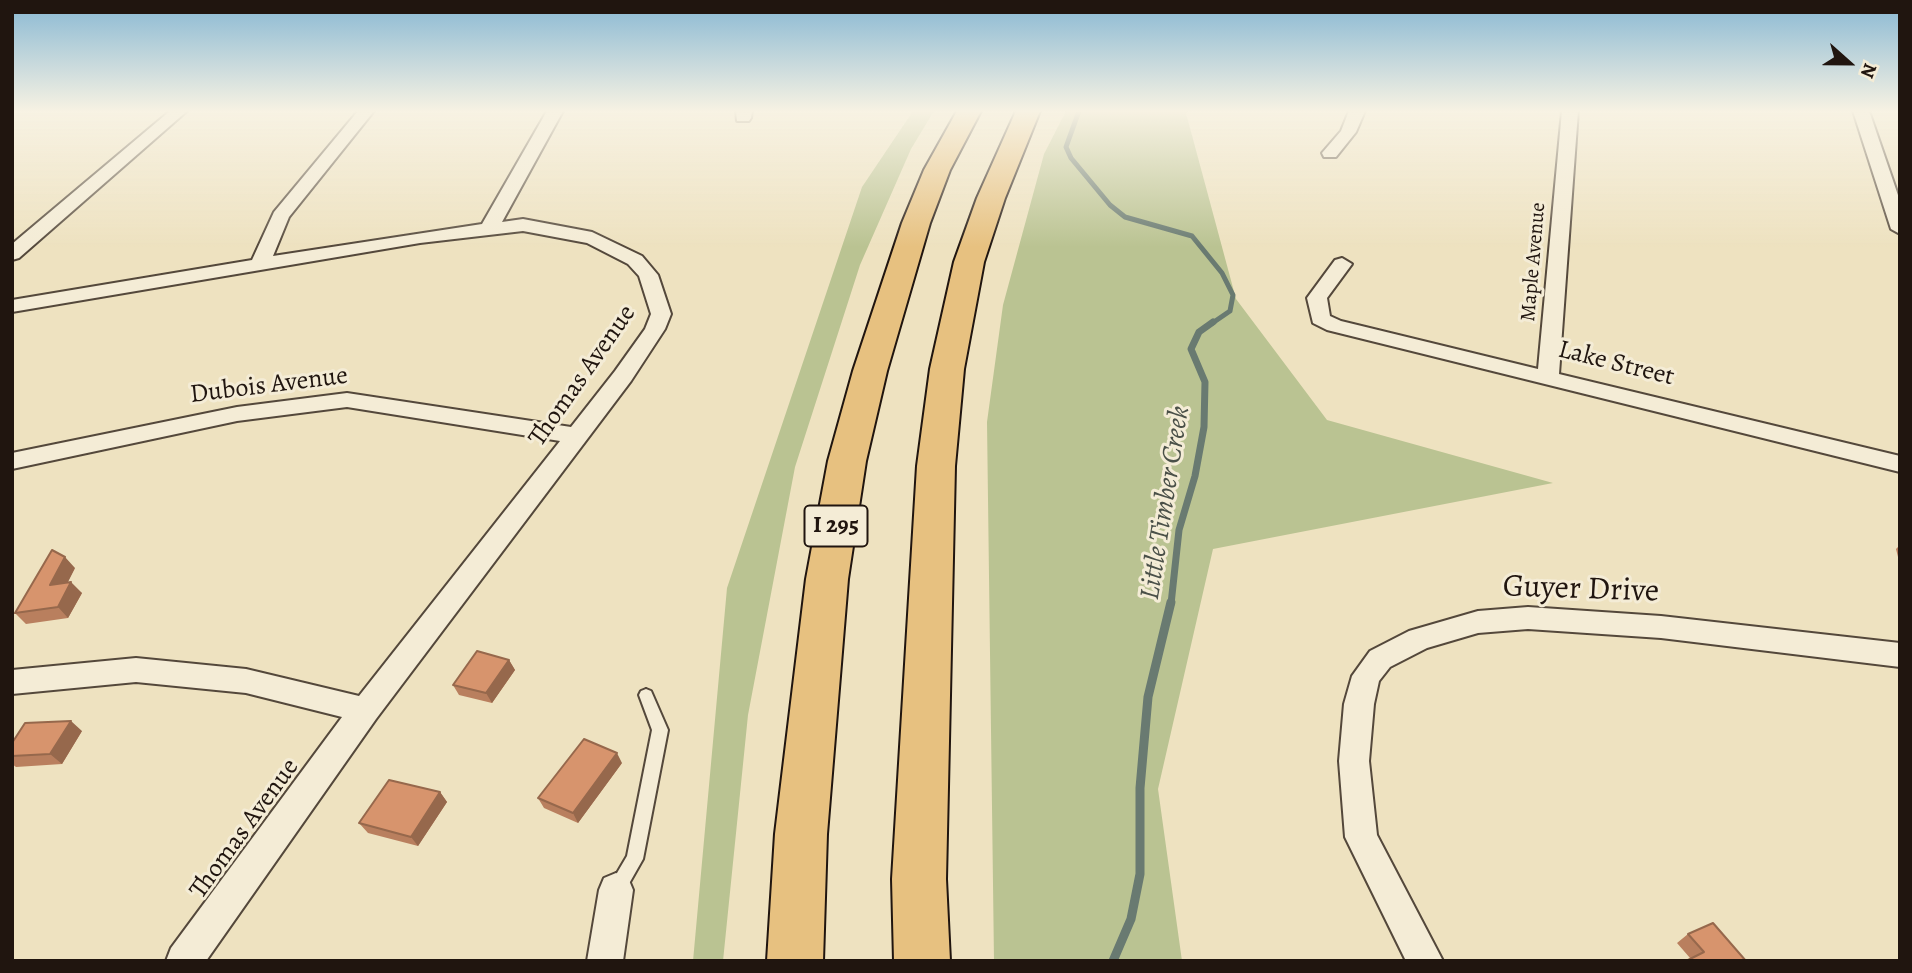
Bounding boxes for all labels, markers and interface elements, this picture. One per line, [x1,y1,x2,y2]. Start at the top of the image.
north arrow [1814,28,1884,98]
text: N [1854,59,1883,82]
street label: Maple Avenue [1516,201,1552,323]
street label: Thomas Avenue [523,299,643,453]
street label: Lake Street [1555,335,1677,393]
street label: Dubois Avenue [188,361,350,411]
water label: Little Timber Creek [1134,404,1198,602]
road number: I 295 [804,505,868,546]
street label: Guyer Drive [1502,568,1660,612]
street label: Thomas Avenue [184,753,306,905]

